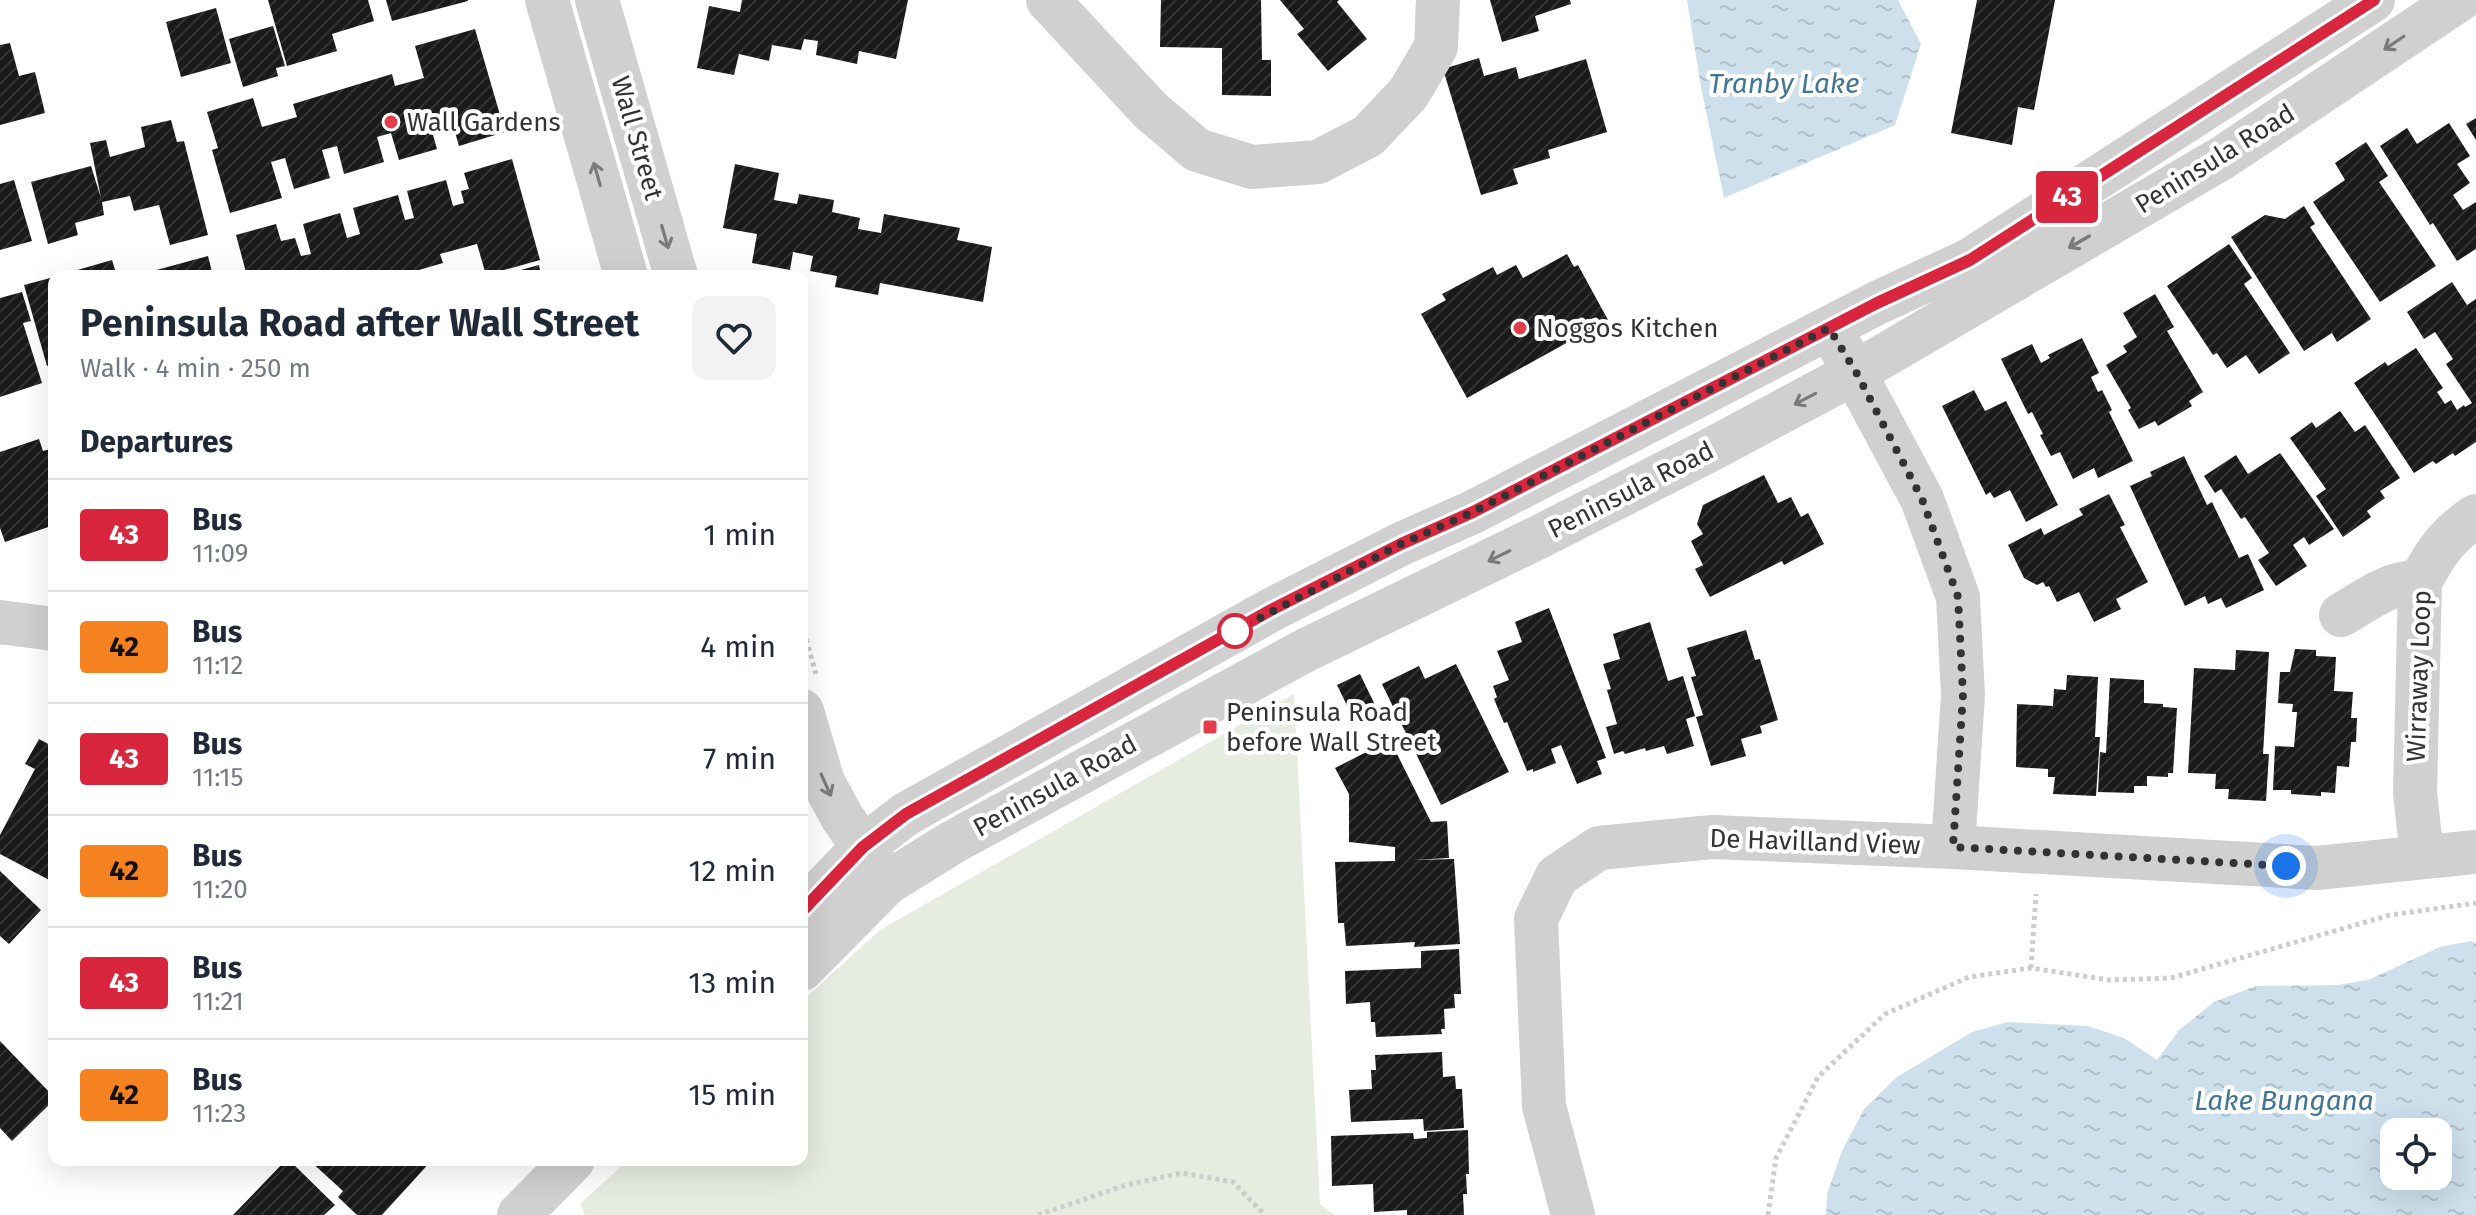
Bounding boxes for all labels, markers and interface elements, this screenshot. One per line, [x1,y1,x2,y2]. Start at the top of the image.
one-way arrow [2383,35,2405,52]
water label: Tranby Lake [1708,67,1860,100]
street label: Wall Street [605,73,670,204]
street label: Peninsula Road [2130,98,2300,220]
place label: Wall Gardens [407,107,561,138]
marker: Wall Gardens [382,113,400,131]
one-way arrow [588,162,603,187]
line badge: 43 [2031,171,2103,223]
text: 43 [2052,180,2082,213]
one-way arrow [658,223,673,249]
one-way arrow [2068,234,2091,250]
button: heart [692,296,776,380]
text: Peninsula Road after Wall Street [80,300,639,346]
place label: Noggos Kitchen [1536,313,1719,344]
marker: Noggos Kitchen [1511,319,1529,337]
text: Walk · 4 min · 250 m [80,353,311,384]
one-way arrow [1794,392,1818,408]
text: Departures [80,424,233,460]
street label: Peninsula Road [1543,435,1719,545]
text: Bus [192,502,242,538]
text: 1 min [703,517,776,553]
text: 43 [109,518,139,551]
text: 11:09 [192,538,248,569]
one-way arrow [1488,549,1512,564]
street label: Wirraway Loop [2401,590,2437,762]
text: Bus [192,614,242,650]
unlabelled marker [1218,614,1252,648]
text: 4 min [700,629,776,665]
text: 42 [109,630,139,663]
text: 11:12 [192,650,243,681]
place label: Peninsula Road before Wall Street [1226,697,1437,758]
marker: Peninsula Road before Wall Street [1201,718,1219,736]
text: Bus [192,726,242,762]
street label: Peninsula Road [968,728,1142,844]
text: 7 min [703,741,776,777]
text: 43 [109,742,139,775]
text: 11:15 [192,762,244,793]
one-way arrow [819,772,834,797]
street label: De Havilland View [1709,823,1921,861]
text: Bus [192,838,242,874]
your location [2266,846,2306,886]
text: 12 min [688,853,776,889]
text: 42 [109,854,139,887]
text: 11:20 [192,874,248,905]
text: Bus [192,950,242,986]
text: 13 min [688,965,776,1001]
text: 43 [109,966,139,999]
text: 11:21 [192,986,244,1017]
text: Bus [192,1062,242,1098]
text: 15 min [688,1077,776,1113]
text: 42 [109,1078,139,1111]
water label: Lake Bungana [2194,1084,2374,1117]
text: 11:23 [192,1098,246,1129]
map controls [2380,1118,2452,1190]
button: locate [2380,1118,2452,1190]

